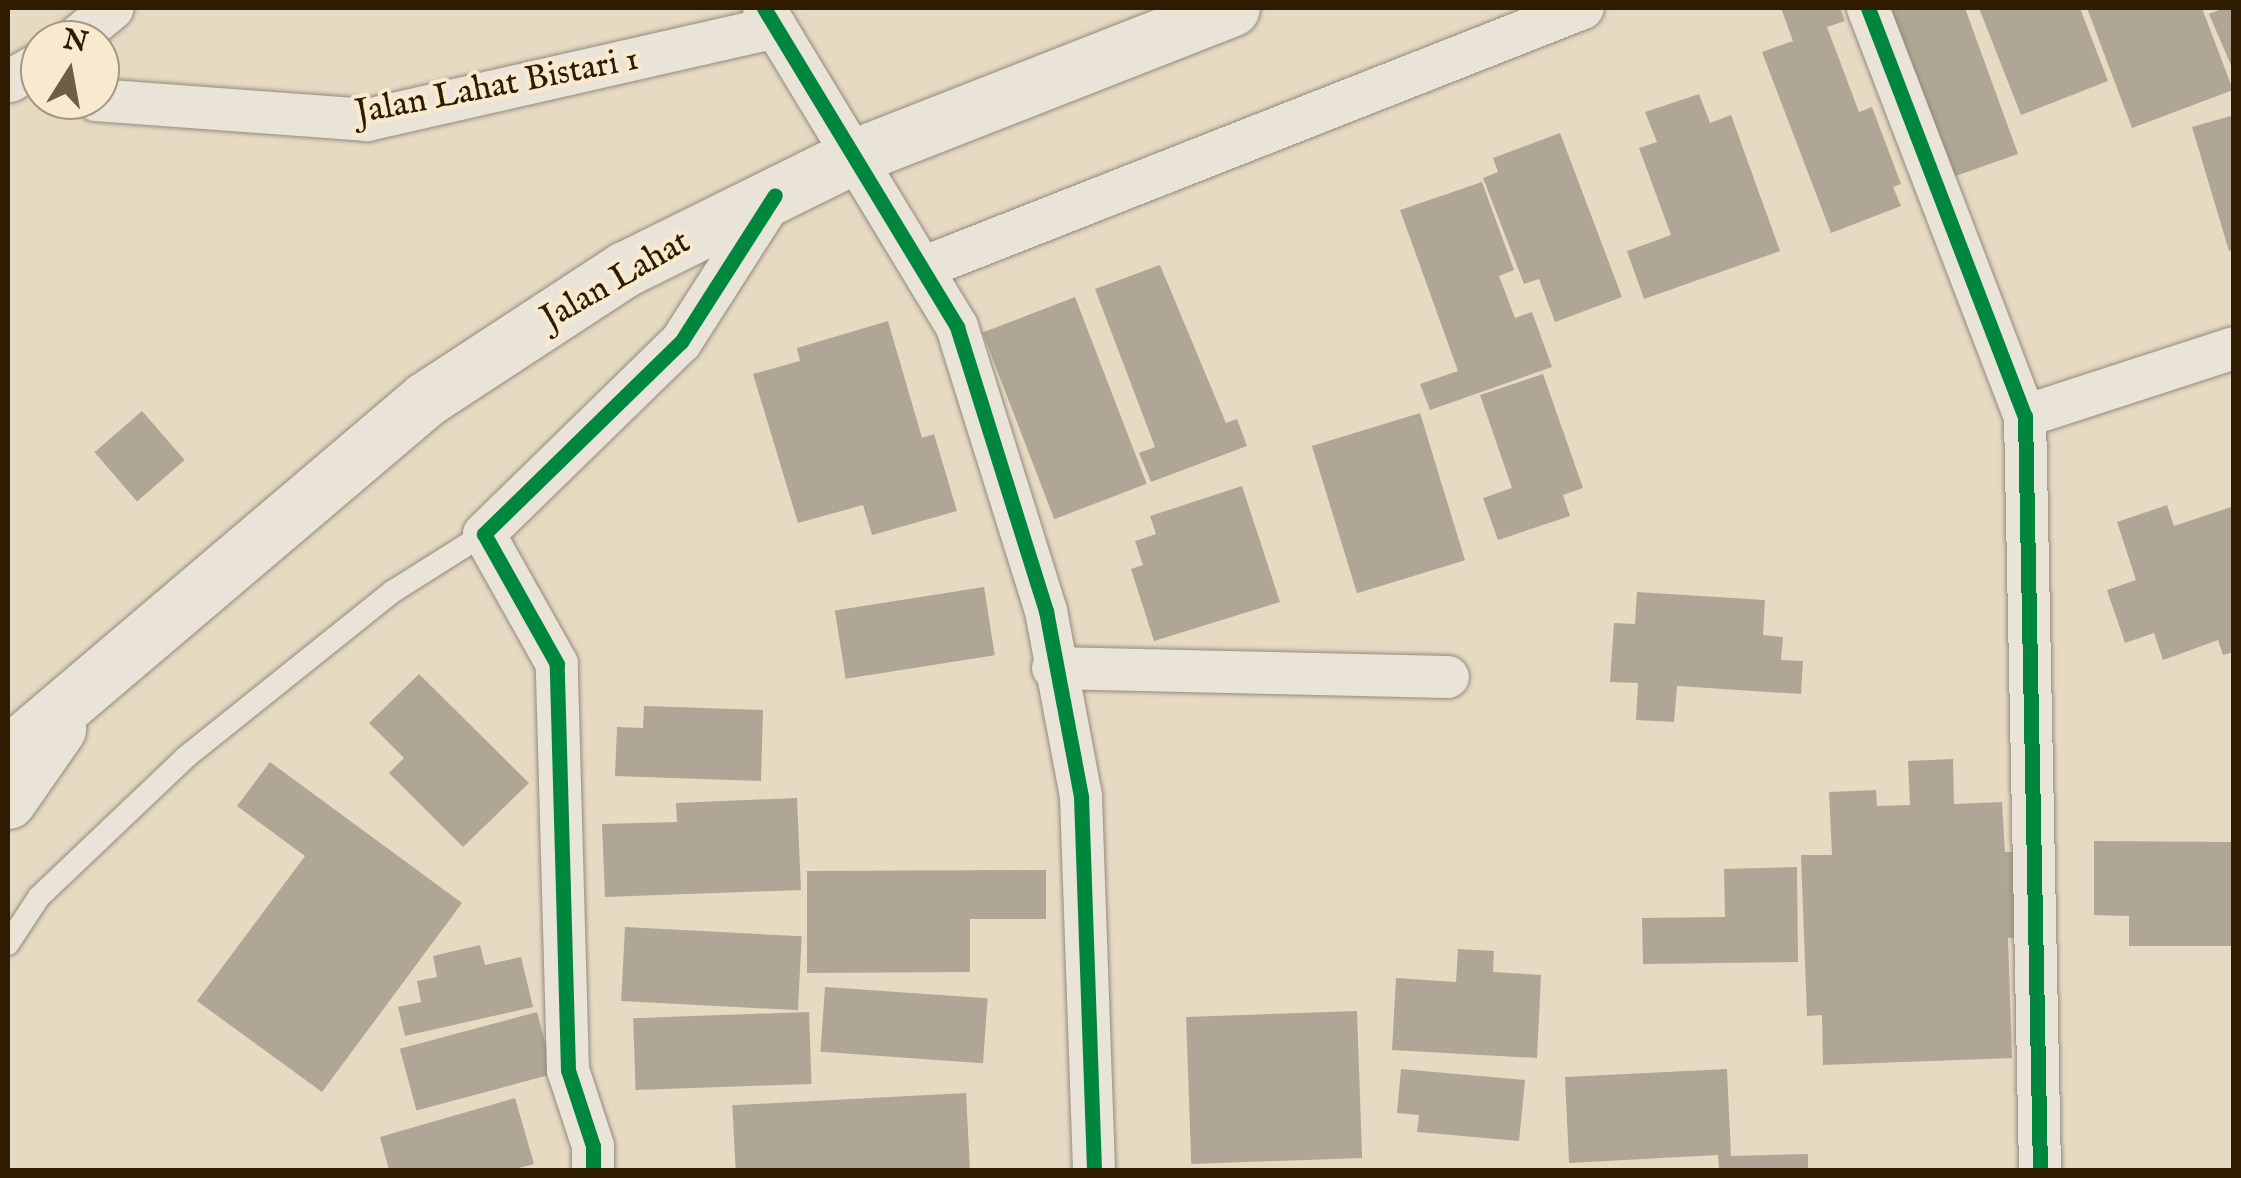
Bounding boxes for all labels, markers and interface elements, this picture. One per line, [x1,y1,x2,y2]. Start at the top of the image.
north arrow [20,20,120,120]
text: N [60,23,91,62]
street label: Jalan Lahat Bistari 1 [352,39,642,135]
street label: Jalan Lahat [534,221,698,341]

